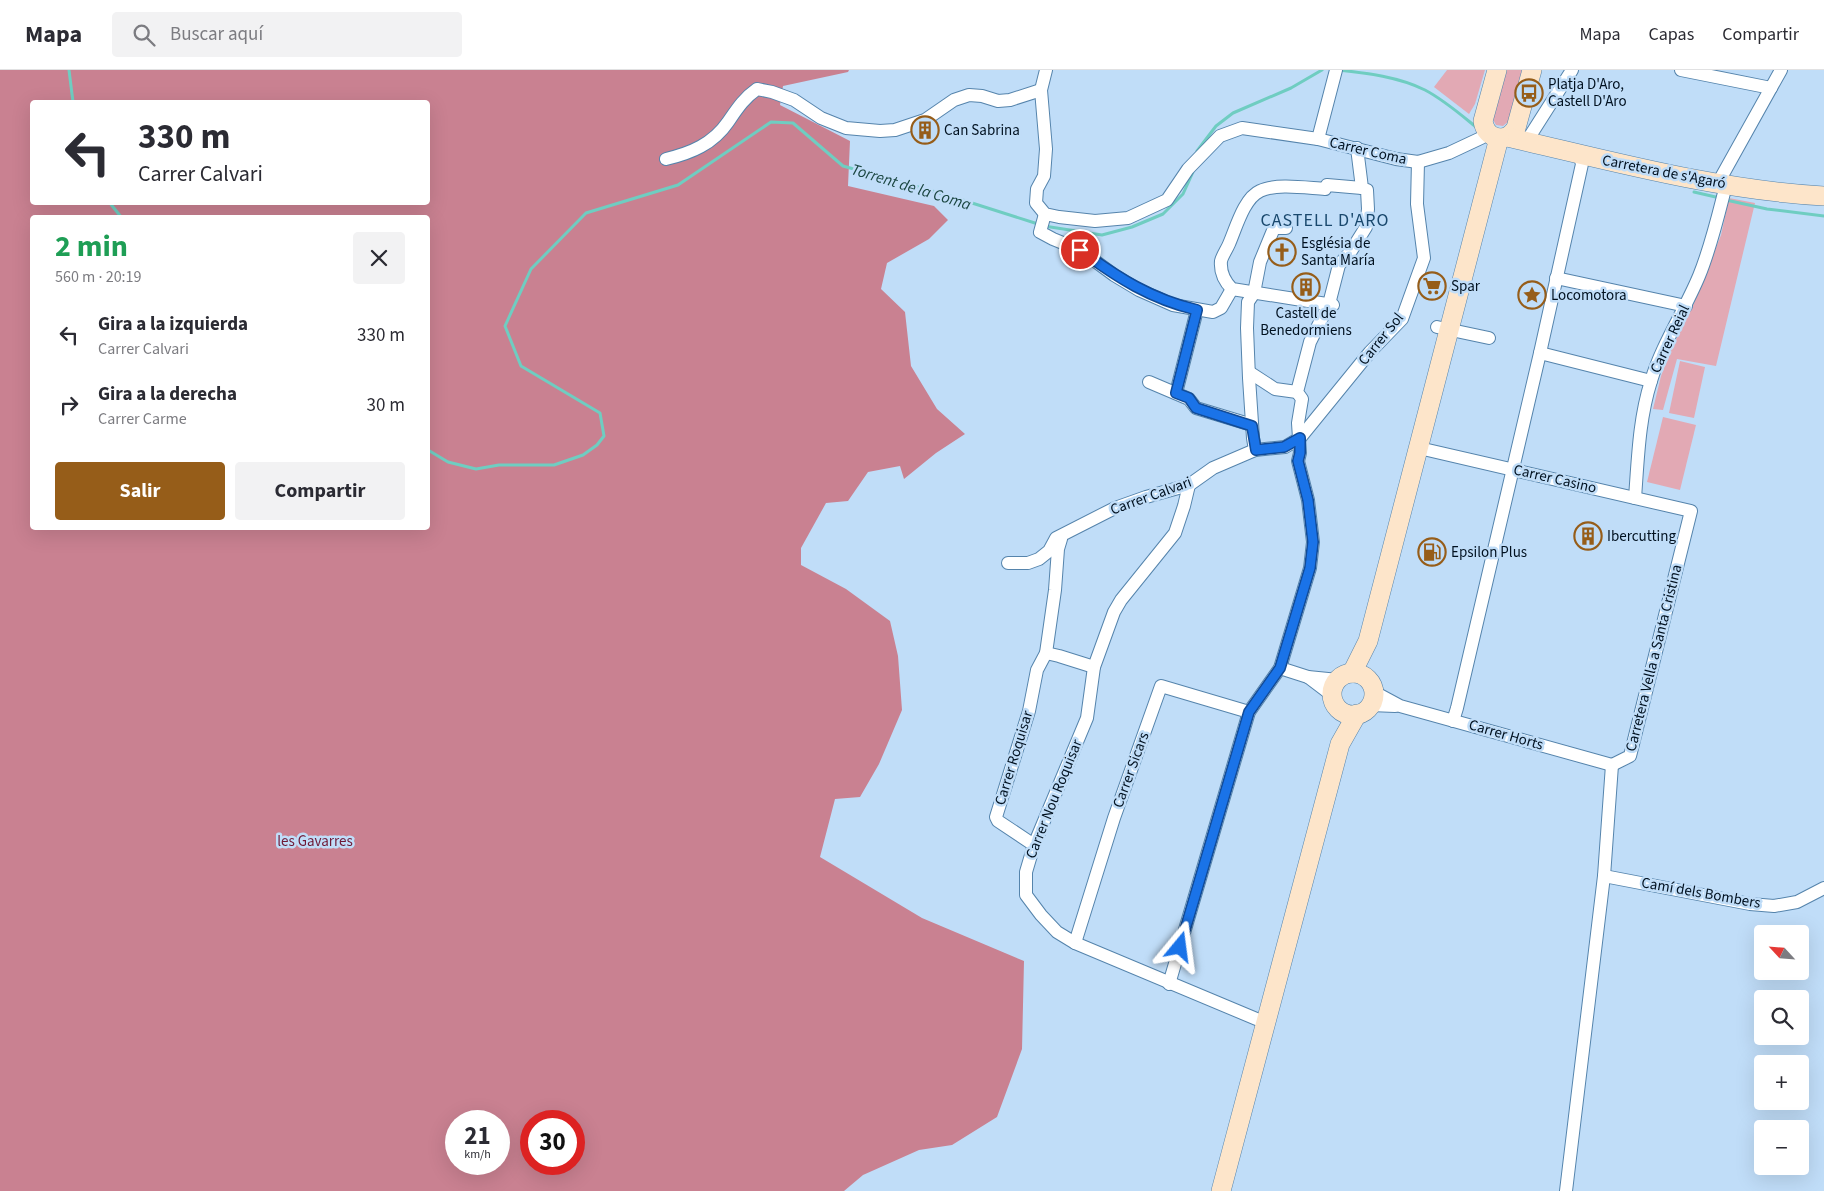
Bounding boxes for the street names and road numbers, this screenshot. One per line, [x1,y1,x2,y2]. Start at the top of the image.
street label: Carrer Coma [1327,132,1409,170]
street label: Carretera de s'Agaró [1600,150,1728,194]
street label: Carrer Reial [1645,301,1695,376]
street label: Carrer Sol [1353,308,1409,370]
street label: Carrer Casino [1511,459,1599,499]
street label: Carrer Calvari [1107,472,1195,520]
street label: Carretera Vella a Santa Cristina [1621,562,1687,754]
street label: Carrer Roquisar [990,707,1039,808]
street label: Carrer Horts [1466,714,1546,756]
street label: Carrer Sicars [1108,729,1154,811]
street label: Carrer Nou Roquisar [1021,736,1088,862]
street label: Camí dels Bombers [1640,872,1762,914]

